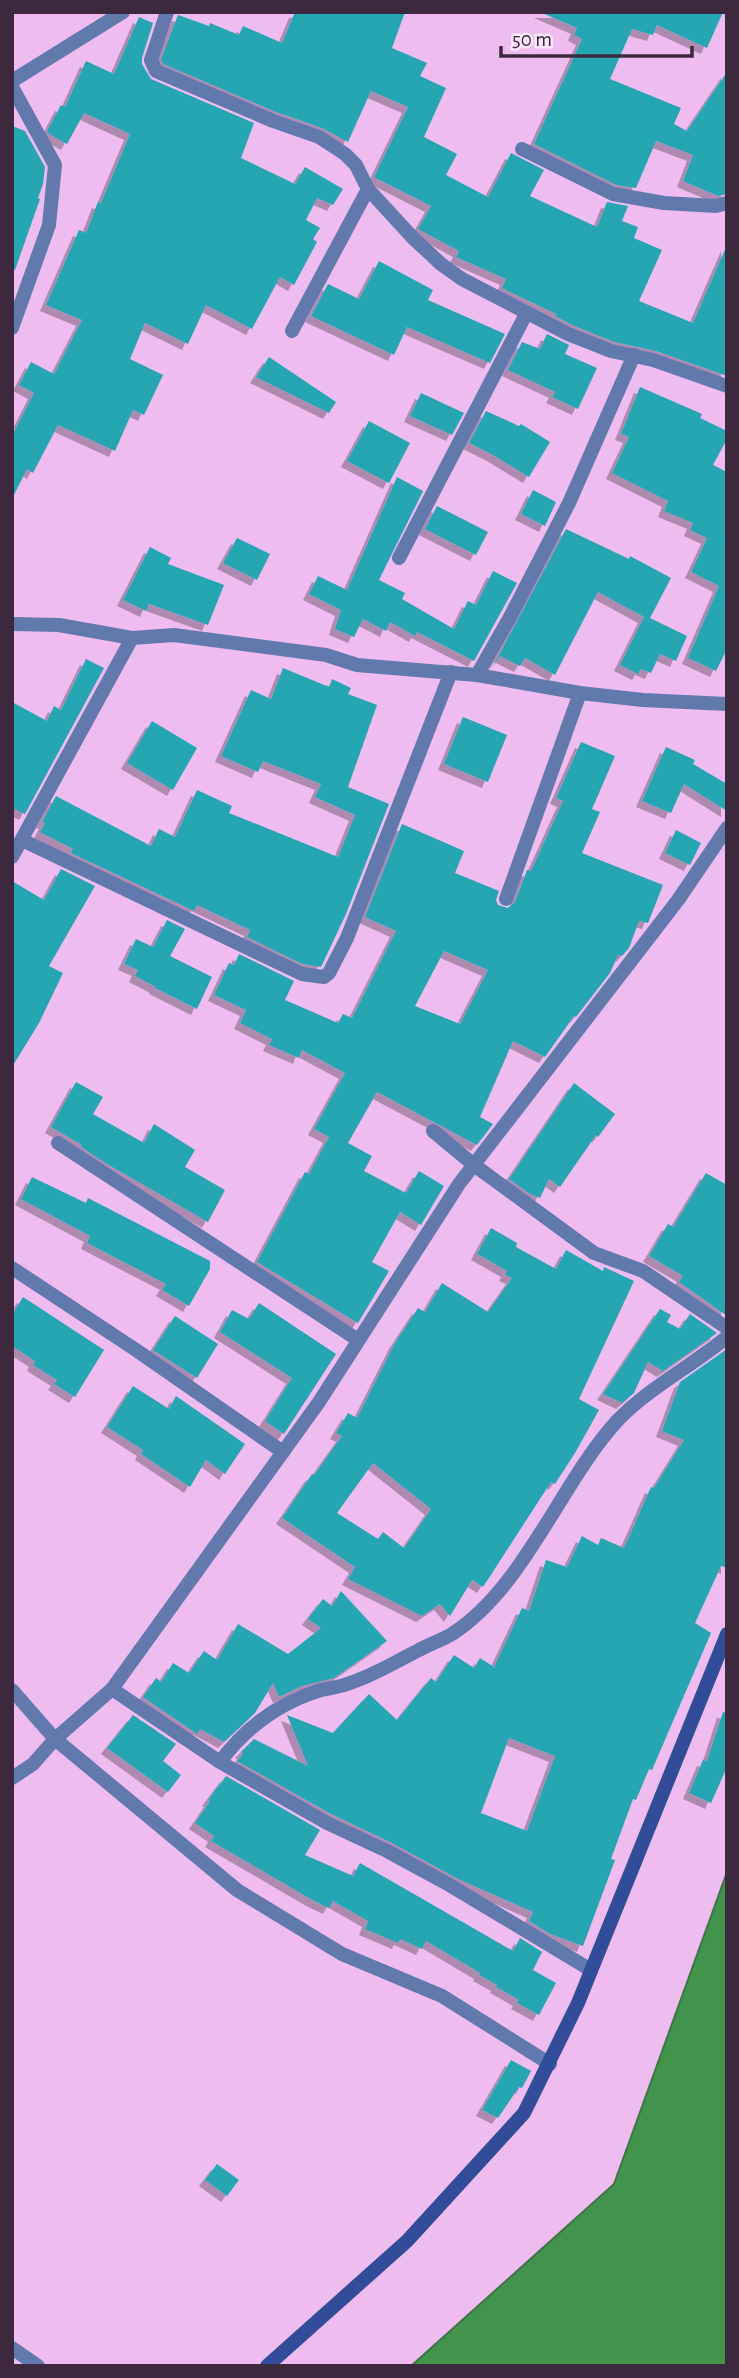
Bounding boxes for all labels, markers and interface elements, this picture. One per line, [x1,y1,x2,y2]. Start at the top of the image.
scale bar [501,14,692,58]
text: 50 m [512,29,552,50]

